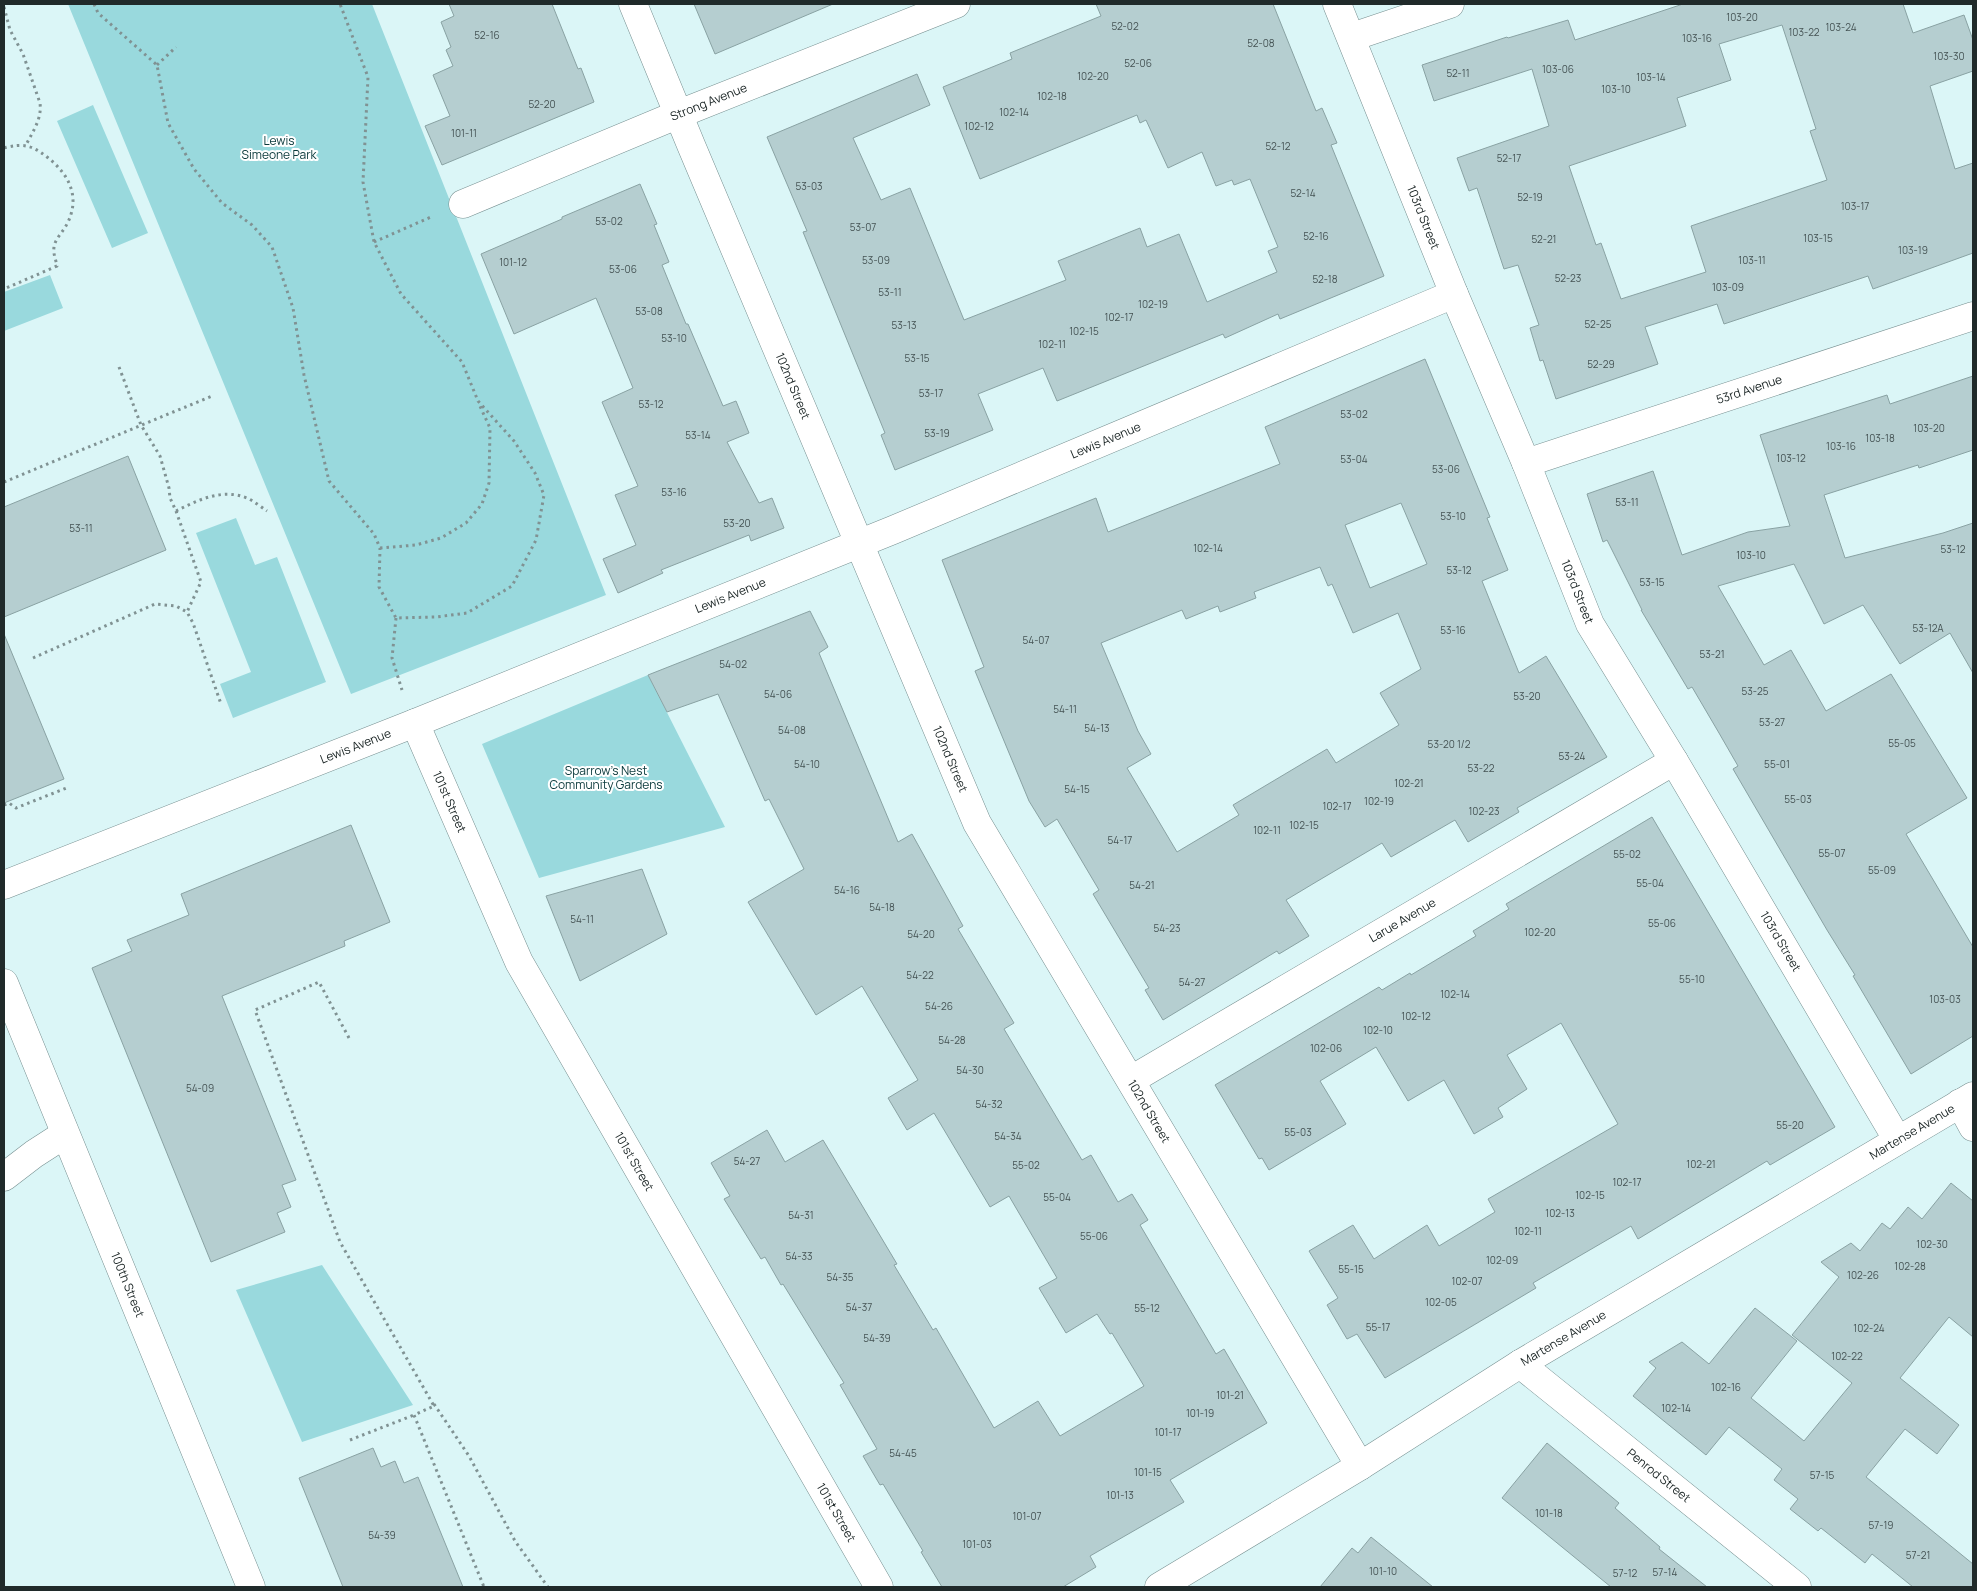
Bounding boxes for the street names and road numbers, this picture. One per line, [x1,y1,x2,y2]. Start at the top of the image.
street label: Strong Avenue [668,79,749,125]
street label: 103rd Street [1403,183,1444,252]
street label: 102nd Street [772,350,815,422]
street label: 53rd Avenue [1714,370,1784,408]
street label: Lewis Avenue [1068,418,1143,462]
street label: 103rd Street [1557,557,1598,626]
street label: Lewis Avenue [692,573,768,617]
street label: 102nd Street [929,723,972,795]
street label: Lewis Avenue [318,724,393,768]
street label: 101st Street [429,768,471,835]
street label: Larue Avenue [1366,894,1439,946]
street label: 103rd Street [1756,908,1806,975]
street label: 102nd Street [1124,1076,1175,1146]
street label: Martense Avenue [1866,1100,1958,1163]
street label: 101st Street [611,1129,658,1194]
street label: 100th Street [107,1249,149,1320]
street label: Martense Avenue [1517,1306,1609,1370]
street label: Penrod Street [1624,1444,1695,1506]
street label: 101st Street [813,1480,860,1545]

